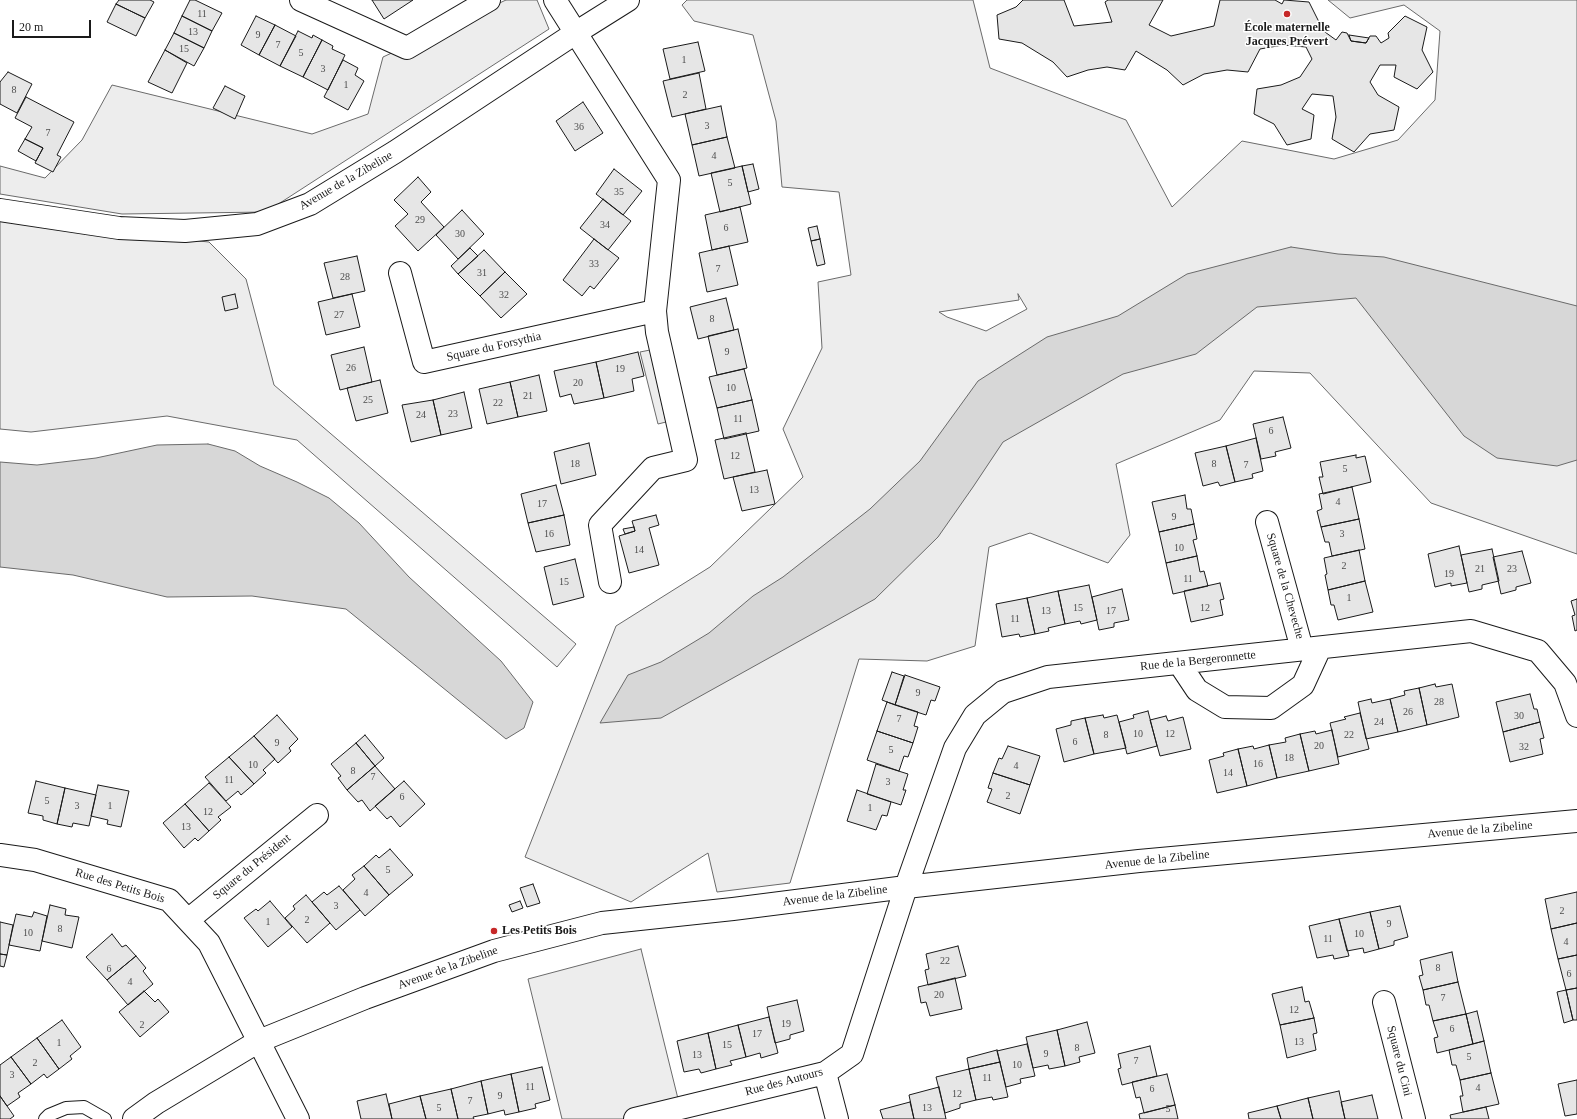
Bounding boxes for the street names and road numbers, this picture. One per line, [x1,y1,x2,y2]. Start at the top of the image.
street label: Avenue de la Zibeline [297,148,395,214]
street label: Square du Forsythia [445,329,543,365]
street label: Square de la Cheveche [1263,531,1307,641]
street label: Rue de la Bergeronnette [1140,648,1256,674]
street label: Avenue de la Zibeline [1427,818,1533,842]
street label: Square du Président [210,831,294,903]
street label: Avenue de la Zibeline [1104,847,1210,873]
street label: Rue des Petits Bois [73,866,167,906]
street label: Avenue de la Zibeline [782,882,888,910]
street label: Avenue de la Zibeline [396,943,500,993]
street label: Square du Cini [1383,1024,1415,1098]
street label: Rue des Autours [744,1065,824,1099]

